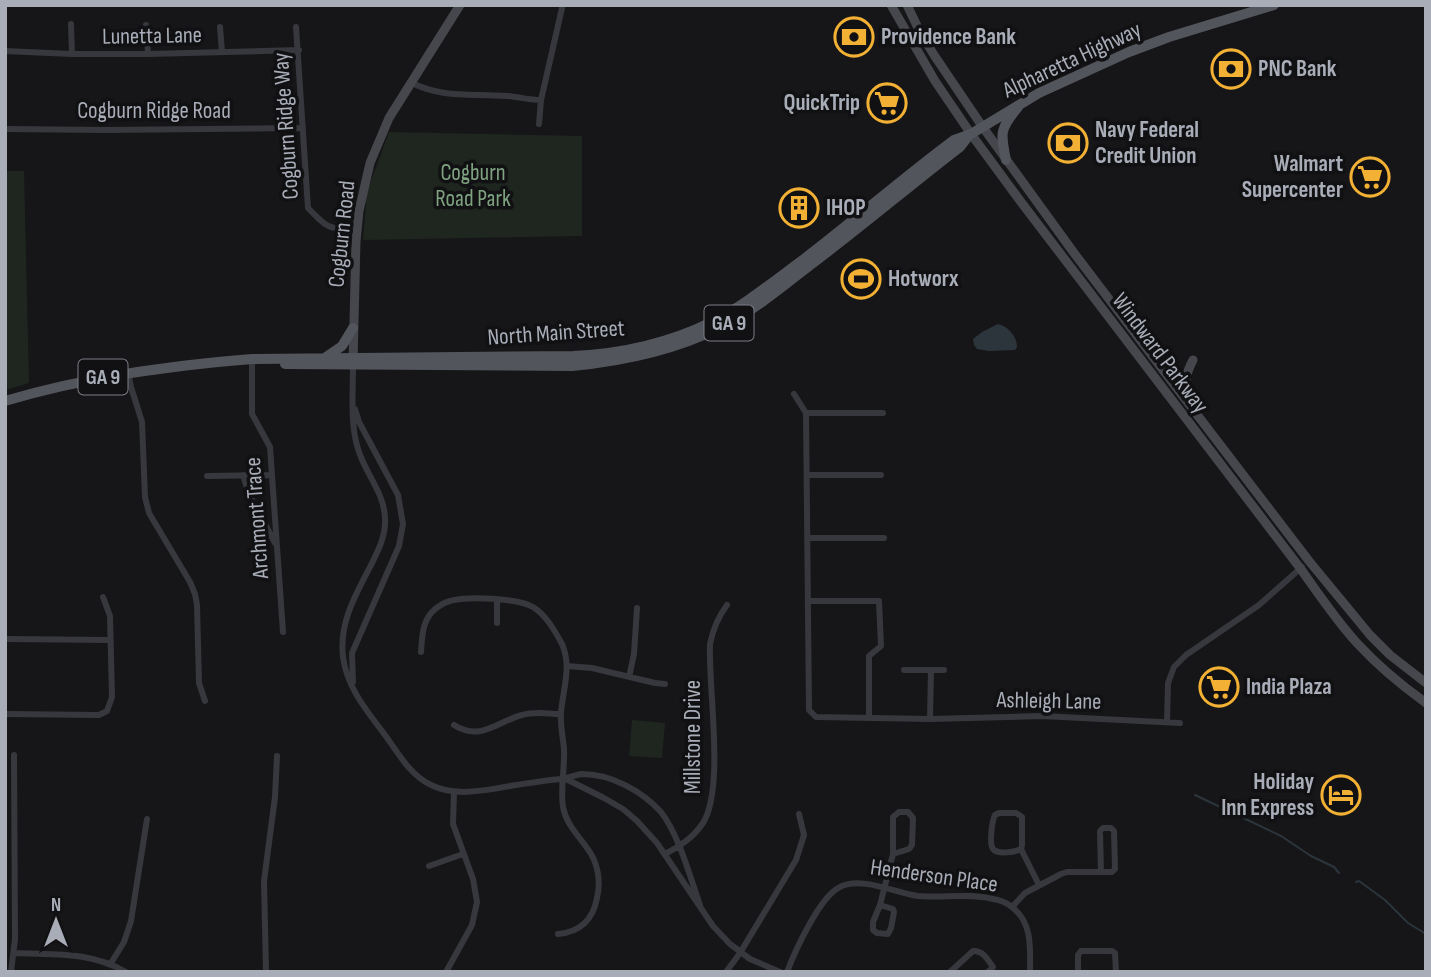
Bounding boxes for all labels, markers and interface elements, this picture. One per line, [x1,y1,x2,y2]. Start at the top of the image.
bank icon: Providence Bank [833,16,875,58]
street label: Alpharetta Highway [997,16,1146,105]
street label: Lunetta Lane [102,21,202,51]
place label: Providence Bank [881,23,1016,51]
bank icon: PNC Bank [1210,48,1252,90]
street label: Cogburn Ridge Way [267,51,305,200]
place label: PNC Bank [1258,55,1337,83]
supermarket icon: QuickTrip [866,82,908,124]
place label: QuickTrip [783,89,860,117]
street label: Cogburn Ridge Road [77,97,231,125]
place label: Navy Federal Credit Union [1095,116,1199,170]
bank icon: Navy Federal Credit Union [1047,122,1089,164]
place label: Walmart Supercenter [1242,150,1343,204]
supermarket icon: Walmart Supercenter [1349,156,1391,198]
park label: Cogburn Road Park [435,159,511,213]
street label: Cogburn Road [322,179,362,289]
building icon: IHOP [778,187,820,229]
place label: IHOP [826,194,866,222]
sports icon: Hotworx [840,258,882,300]
place label: Hotworx [888,265,959,293]
street label: Windward Parkway [1106,287,1214,419]
road number: GA 9 [704,306,754,340]
street label: North Main Street [486,314,626,352]
road number: GA 9 [78,360,128,394]
street label: Archmont Trace [239,456,275,581]
supermarket icon: India Plaza [1198,666,1240,708]
place label: India Plaza [1246,673,1332,701]
street label: Millstone Drive [679,680,707,794]
street label: Ashleigh Lane [995,686,1102,716]
place label: Holiday Inn Express [1221,768,1314,822]
hotel icon: Holiday Inn Express [1320,774,1362,816]
street label: Henderson Place [868,853,1000,899]
north arrow [21,886,91,956]
text: N [51,894,61,917]

